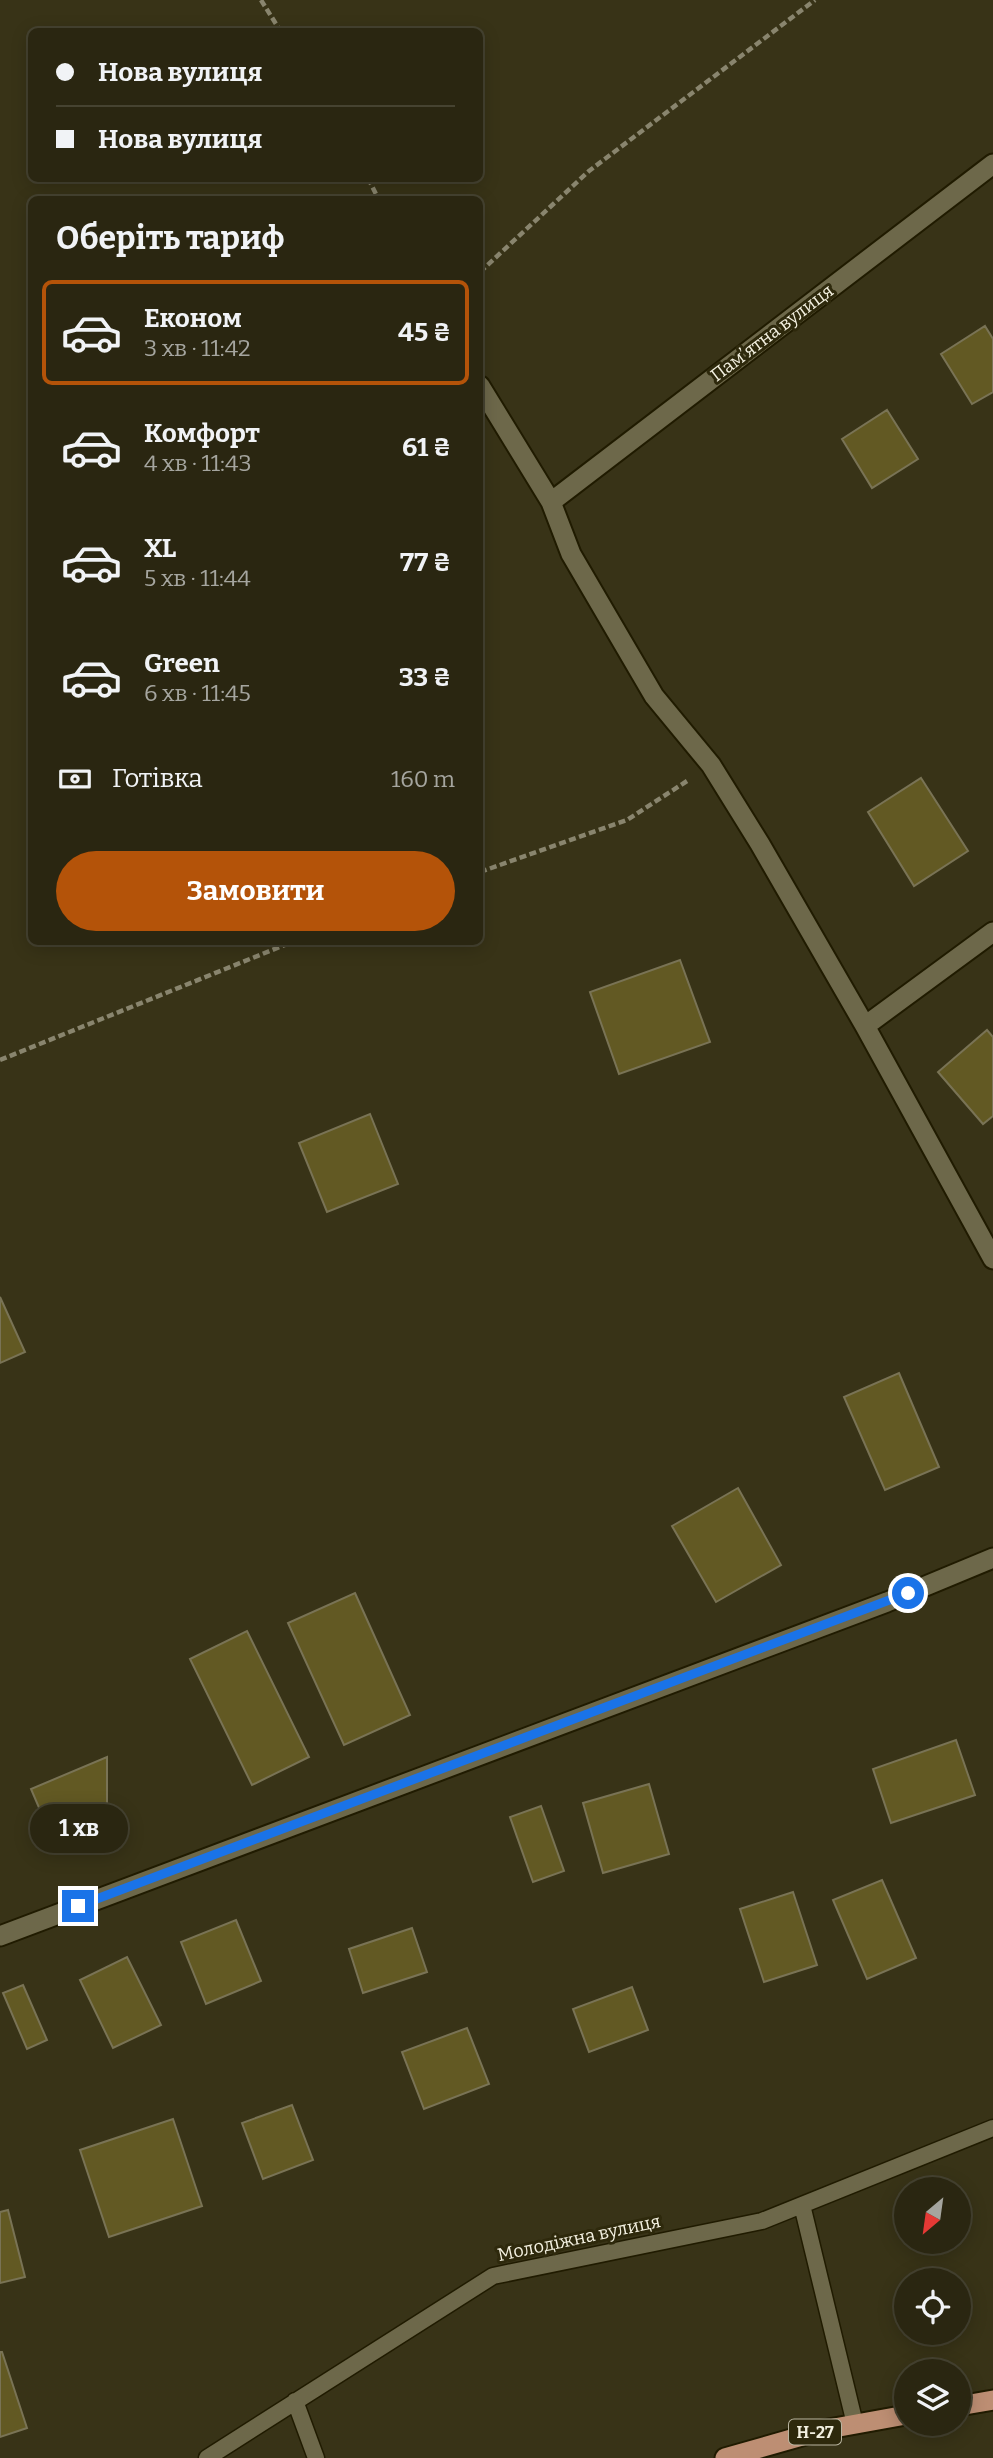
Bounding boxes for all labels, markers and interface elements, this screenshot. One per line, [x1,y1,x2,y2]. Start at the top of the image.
text: Нова вулиця [98,57,262,88]
text: Нова вулиця [98,124,262,155]
text: Оберіть тариф [56,219,284,257]
street label: Памʼятна вулиця [706,280,838,386]
icon: car [60,301,123,364]
text: Економ [144,303,242,334]
text: 45 ₴ [398,317,451,348]
text: 3 хв · 11:42 [144,334,251,362]
icon: car [60,416,123,479]
text: Комфорт [144,418,260,449]
text: 61 ₴ [402,432,451,463]
text: 4 хв · 11:43 [144,449,252,477]
icon: car [60,531,123,594]
text: XL [144,533,176,564]
text: 77 ₴ [400,547,451,578]
text: 5 хв · 11:44 [144,564,251,592]
icon: car [60,646,123,709]
text: Green [144,648,220,679]
text: 33 ₴ [399,662,451,693]
text: 6 хв · 11:45 [144,679,251,707]
icon: cash [56,760,94,798]
text: Готівка [112,763,203,794]
text: 160 m [391,765,455,793]
button: Замовити [56,851,455,931]
route start [892,1577,924,1609]
callout: 1 хв [29,1804,127,1854]
text: 1 хв [59,1814,99,1842]
route end [62,1890,94,1922]
north arrow [894,2177,971,2254]
map controls [894,2177,971,2436]
street label: Молодіжна вулиця [496,2210,663,2266]
button: locate [894,2268,971,2345]
button: layers [894,2359,971,2436]
road number: Н-27 [789,2420,841,2444]

